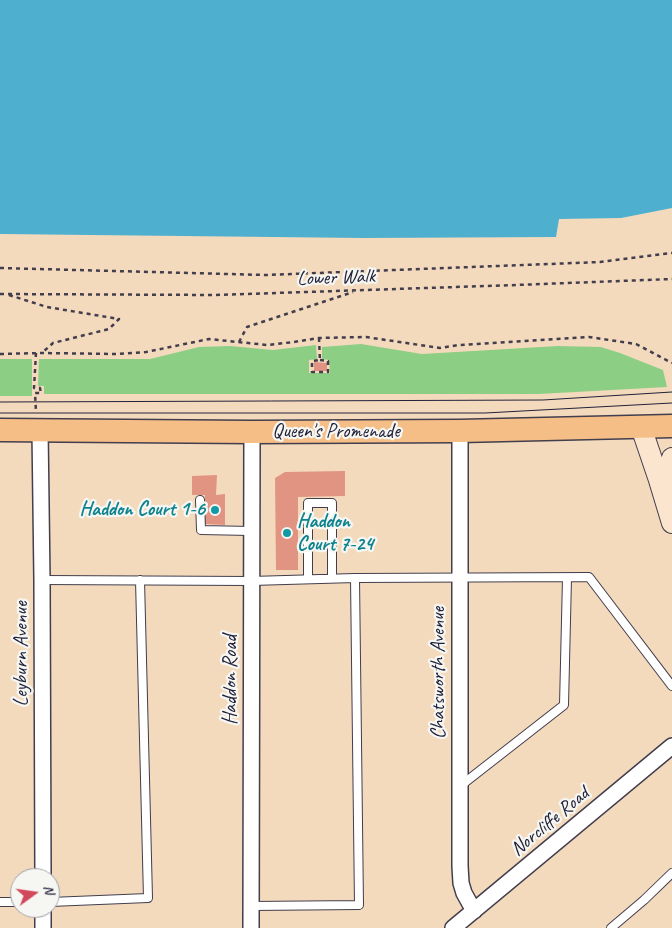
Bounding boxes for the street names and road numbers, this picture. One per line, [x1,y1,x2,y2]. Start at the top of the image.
street label: Lower Walk [297,265,375,291]
street label: Queen's Promenade [272,420,400,444]
street label: Leyburn Avenue [10,602,34,706]
street label: Chatsworth Avenue [427,607,451,739]
street label: Haddon Road [219,635,243,725]
street label: Norcliffe Road [506,782,594,862]

